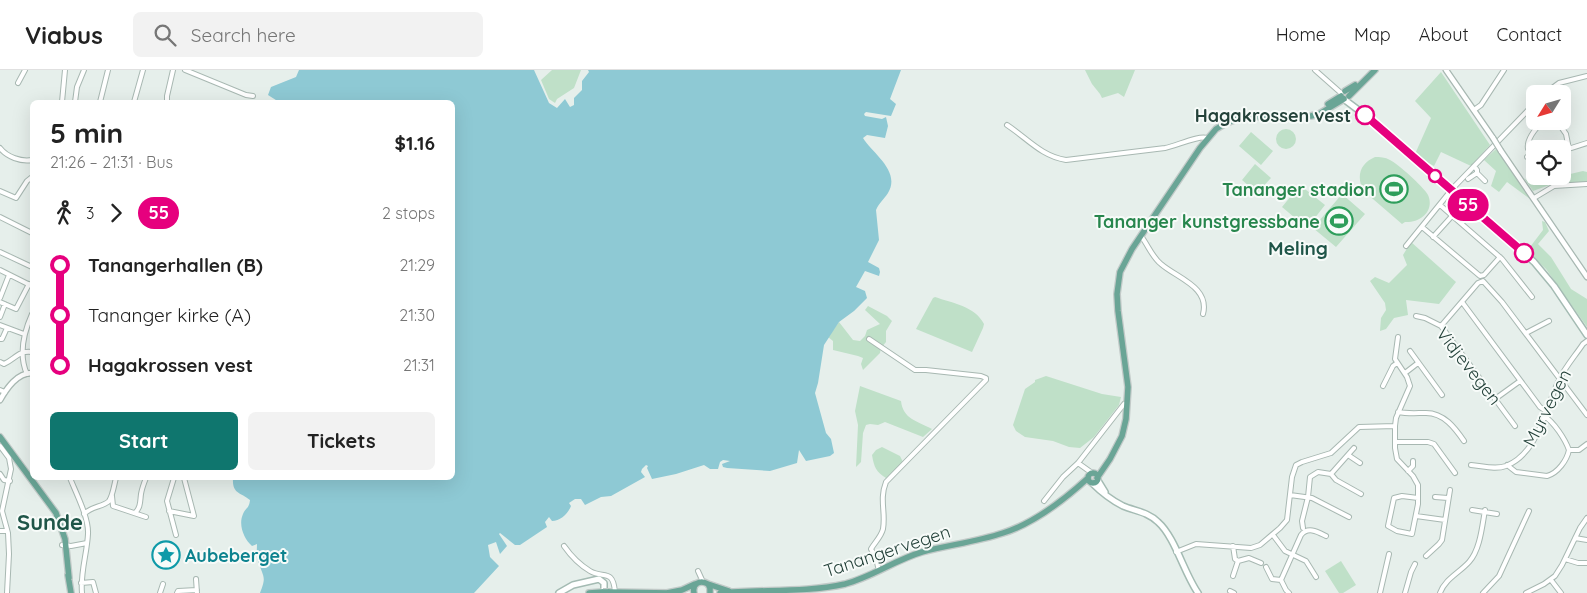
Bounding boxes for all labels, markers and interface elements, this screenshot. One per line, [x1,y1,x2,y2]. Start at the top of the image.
search box [133,12,483,57]
text: Viabus [25,20,103,50]
icon: search [151,21,179,49]
text: Search here [191,23,296,47]
text: Home [1276,23,1326,46]
text: Map [1354,23,1391,46]
text: About [1419,23,1469,46]
text: Contact [1497,23,1562,46]
north arrow [1526,85,1571,130]
map controls [1526,85,1571,185]
place label: Hagakrossen vest [1195,104,1351,127]
marker: Hagakrossen vest [1355,105,1375,125]
text: 5 min [50,115,123,150]
text: $1.16 [395,131,435,155]
button: locate [1526,140,1571,185]
text: 21:26 – 21:31 · Bus [50,152,173,172]
unlabelled marker [1428,169,1442,183]
sports icon: Tananger stadion [1379,174,1409,204]
place label: Tananger stadion [1222,178,1375,201]
line badge: 55 [1446,189,1490,221]
text: 55 [1458,193,1478,216]
icon: walk [50,199,78,227]
icon: forward [102,199,130,227]
text: 55 [148,201,169,224]
text: 3 [86,203,94,223]
text: 2 stops [382,203,435,223]
sports icon: Tananger kunstgressbane [1324,206,1354,236]
place label: Tananger kunstgressbane [1094,210,1320,233]
district label: Meling [1268,236,1328,260]
unlabelled marker [1514,243,1534,263]
text: Tanangerhallen (B) [88,253,263,277]
text: 21:29 [399,255,435,275]
text: Tananger kirke (A) [88,303,251,327]
text: 21:30 [399,305,435,325]
street label: Vidjevegen [1431,322,1507,410]
text: Hagakrossen vest [88,353,253,377]
text: 21:31 [403,355,435,375]
street label: Myrvegen [1518,365,1576,451]
button: Start [50,412,238,470]
button: Tickets [248,412,435,470]
district label: Sunde [17,508,83,536]
street label: Tanangervegen [821,520,953,582]
place icon: Aubeberget [151,540,181,570]
place label: Aubeberget [185,544,287,567]

